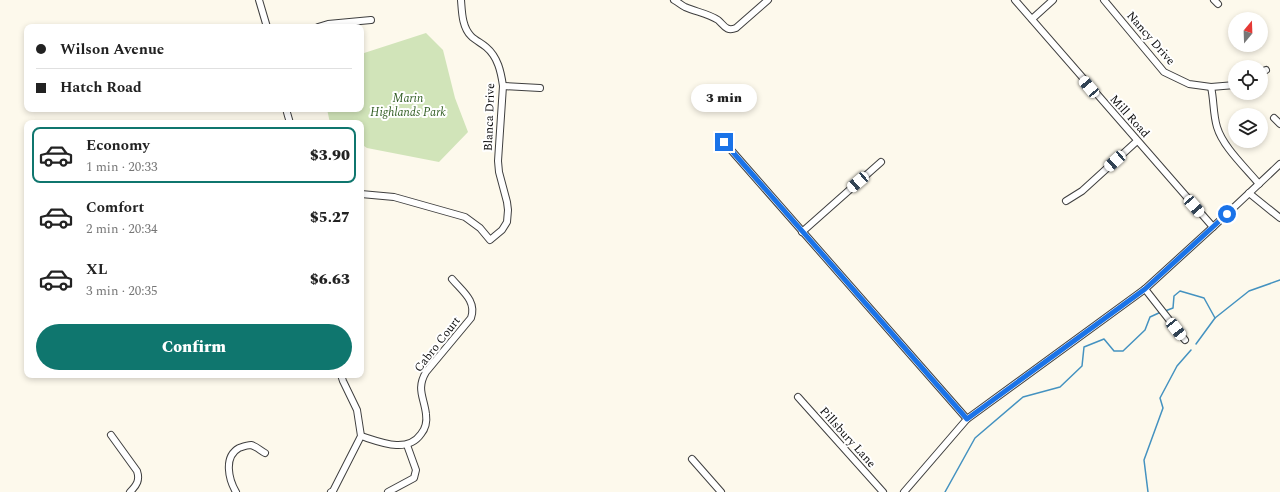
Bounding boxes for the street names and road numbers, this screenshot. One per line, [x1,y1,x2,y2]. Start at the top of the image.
street label: Nancy Drive [1122,7,1180,70]
street label: Blanca Drive [479,82,500,151]
street label: Mill Road [1105,91,1154,142]
street label: Cabro Court [409,312,465,376]
street label: Pillsbury Lane [815,402,880,472]

